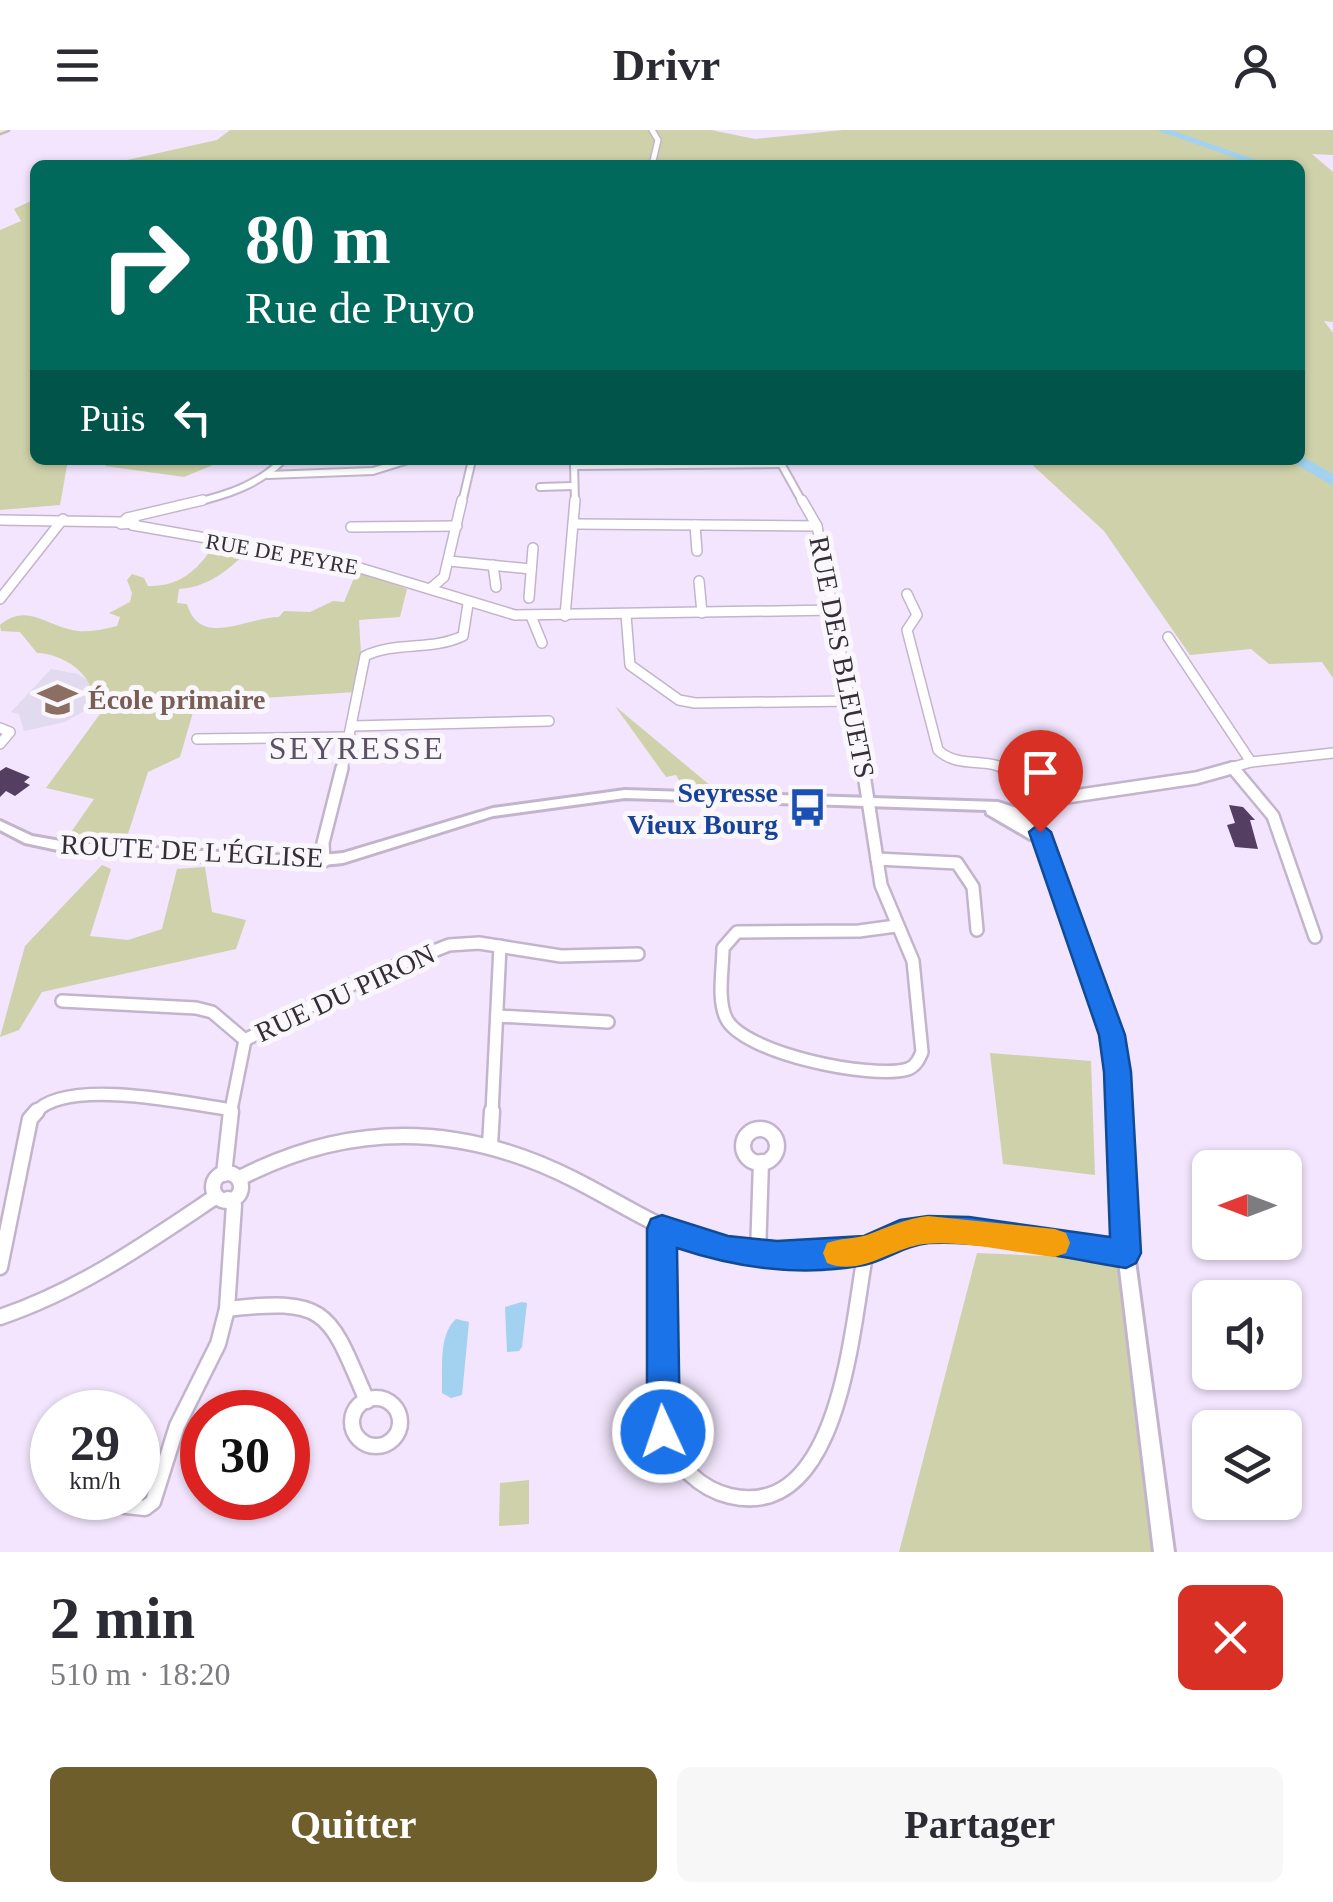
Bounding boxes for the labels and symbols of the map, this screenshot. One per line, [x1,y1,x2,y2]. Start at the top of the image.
street label: RUE DE PEYRE [204,528,360,580]
street label: RUE DES BLEUETS [803,533,881,781]
school or university icon: École primaire [37,678,79,720]
place label: École primaire [88,684,266,715]
district label: SEYRESSE [269,730,445,766]
pin [998,730,1083,833]
place label: Seyresse Vieux Bourg [627,777,778,840]
bus stop icon: Seyresse Vieux Bourg [787,787,829,829]
street label: ROUTE DE L'ÉGLISE [60,829,324,873]
street label: RUE DU PIRON [250,938,440,1048]
north arrow [1192,1150,1302,1260]
position arrow [611,1380,715,1484]
speed limit sign: 30 [180,1390,310,1520]

